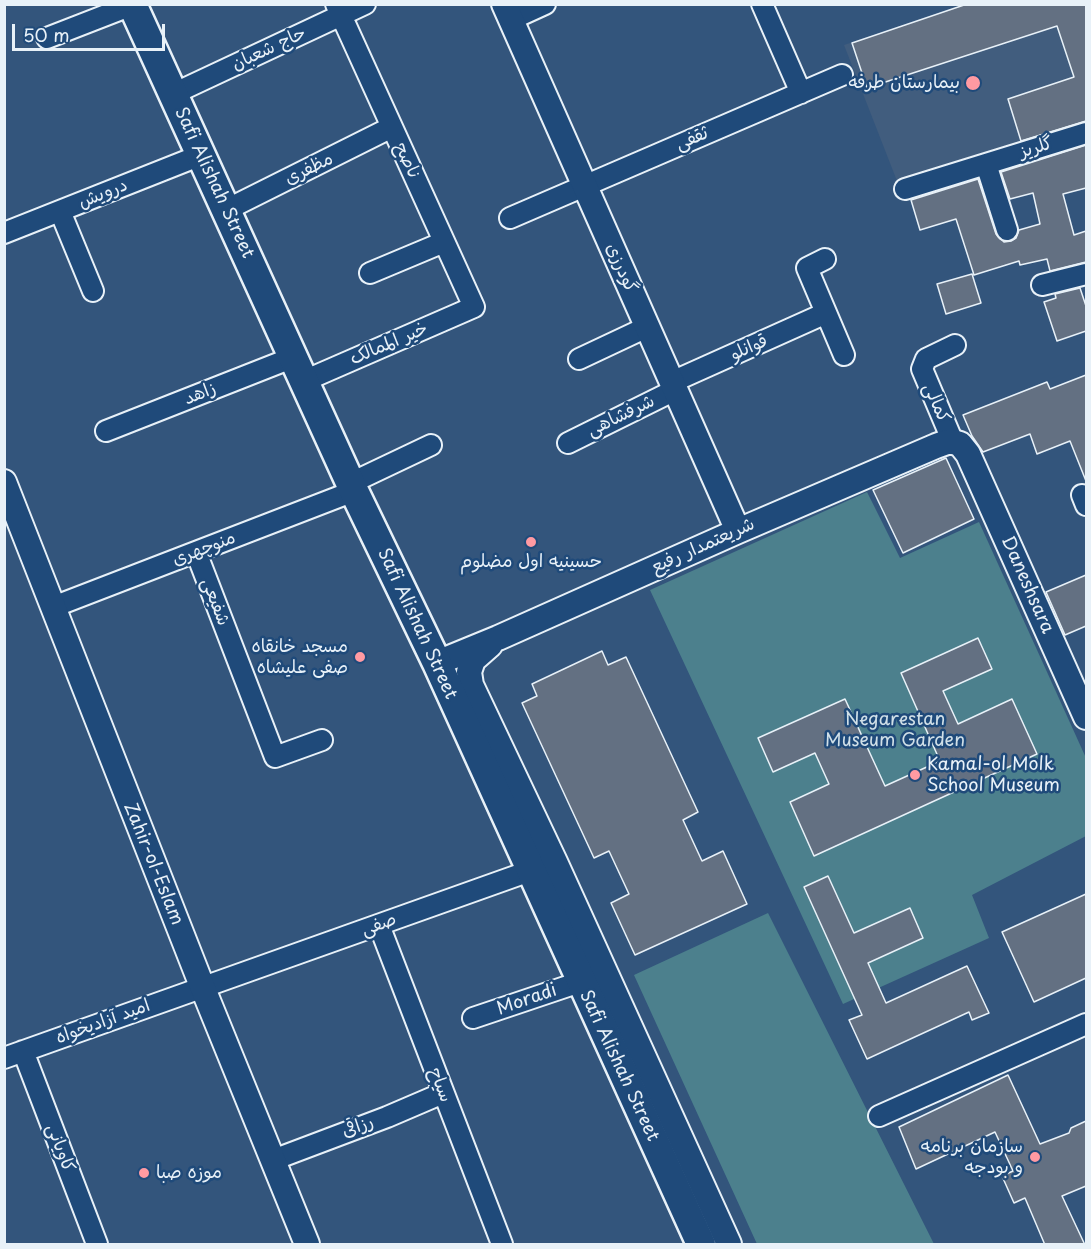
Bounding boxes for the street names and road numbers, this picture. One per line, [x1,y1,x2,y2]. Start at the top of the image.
street label: حاج شعبان [228,22,310,76]
street label: Safi Alishah Street [170,104,258,262]
street label: ثقفی [672,123,712,155]
street label: گلریز [1017,133,1055,163]
street label: ناصح [389,139,425,183]
street label: مظفری [281,148,337,190]
street label: درویش [75,174,131,214]
street label: گودرزی [601,240,641,296]
street label: خیر الممالک [347,318,431,370]
street label: قوانلو [727,330,771,366]
street label: زاهد [181,378,219,410]
street label: کمالی [918,380,954,426]
street label: شرفشاهی [584,390,658,442]
street label: شریعتمدار رفیع [648,514,758,578]
street label: منوچهری [169,527,239,571]
street label: Daneshsara [996,533,1058,637]
street label: Safi Alishah Street [373,545,461,703]
street label: شفیعی [196,575,234,629]
street label: Zahir-ol-Eslam [119,800,187,928]
street label: صفی [359,909,399,941]
street label: Moradi [494,980,560,1020]
street label: Safi Alishah Street [575,987,663,1145]
street label: امید آزادیخواه [53,995,153,1049]
street label: سیاح [424,1065,456,1105]
street label: رزاقی [339,1111,377,1143]
street label: کاویانی [41,1121,79,1175]

